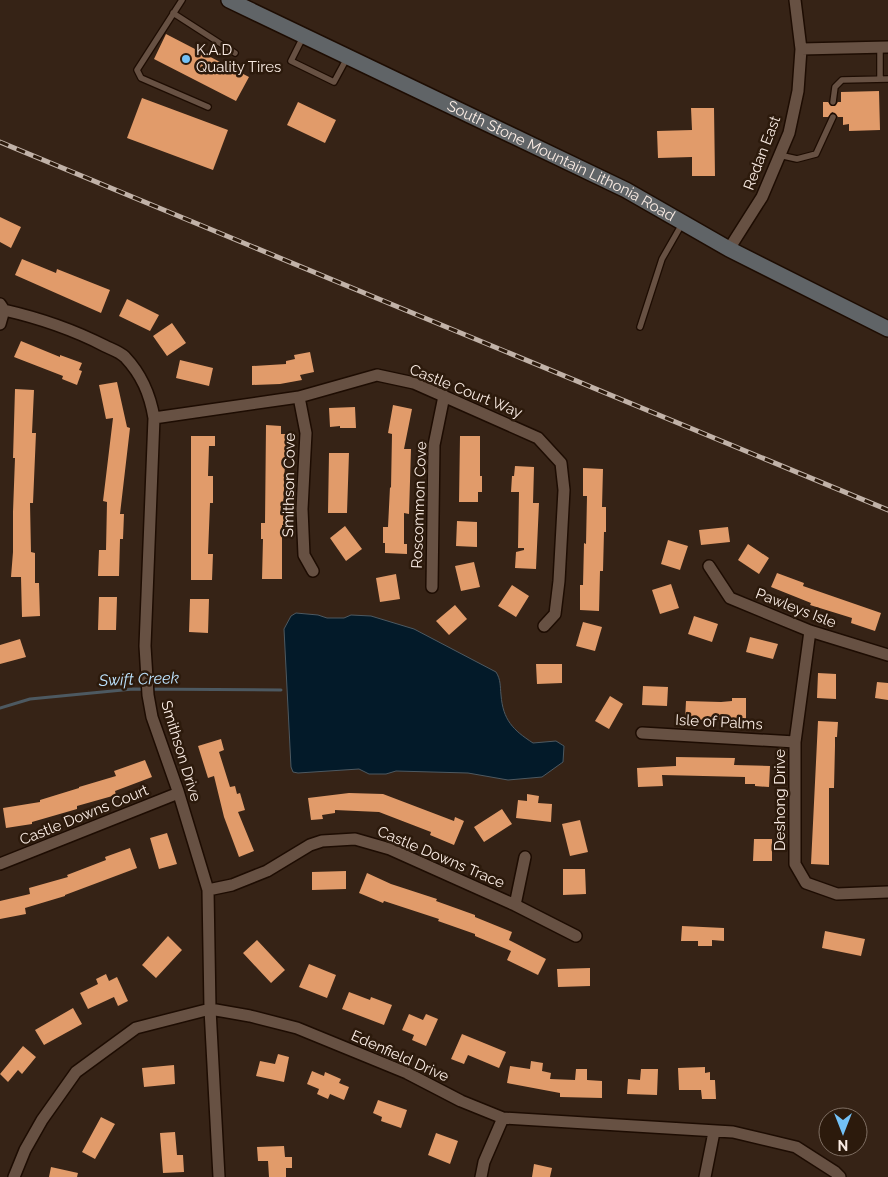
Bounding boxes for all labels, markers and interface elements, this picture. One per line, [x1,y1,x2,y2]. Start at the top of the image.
place label: K.A.D Quality Tires [196,41,281,76]
marker: K.A.D Quality Tires [180,53,192,65]
street label: South Stone Mountain Lithonia Road [444,97,678,225]
street label: Redan East [740,113,784,193]
street label: Castle Court Way [407,360,525,422]
street label: Smithson Cove [279,433,299,537]
street label: Roscommon Cove [408,441,430,569]
street label: Pawleys Isle [753,584,839,632]
water label: Swift Creek [97,668,180,690]
street label: Smithson Drive [157,698,205,804]
street label: Isle of Palms [675,711,763,733]
street label: Deshong Drive [771,749,789,851]
street label: Castle Downs Court [17,781,151,849]
street label: Castle Downs Trace [375,822,508,892]
street label: Edenfield Drive [348,1026,452,1086]
north arrow [818,1107,868,1157]
text: N [838,1137,848,1153]

